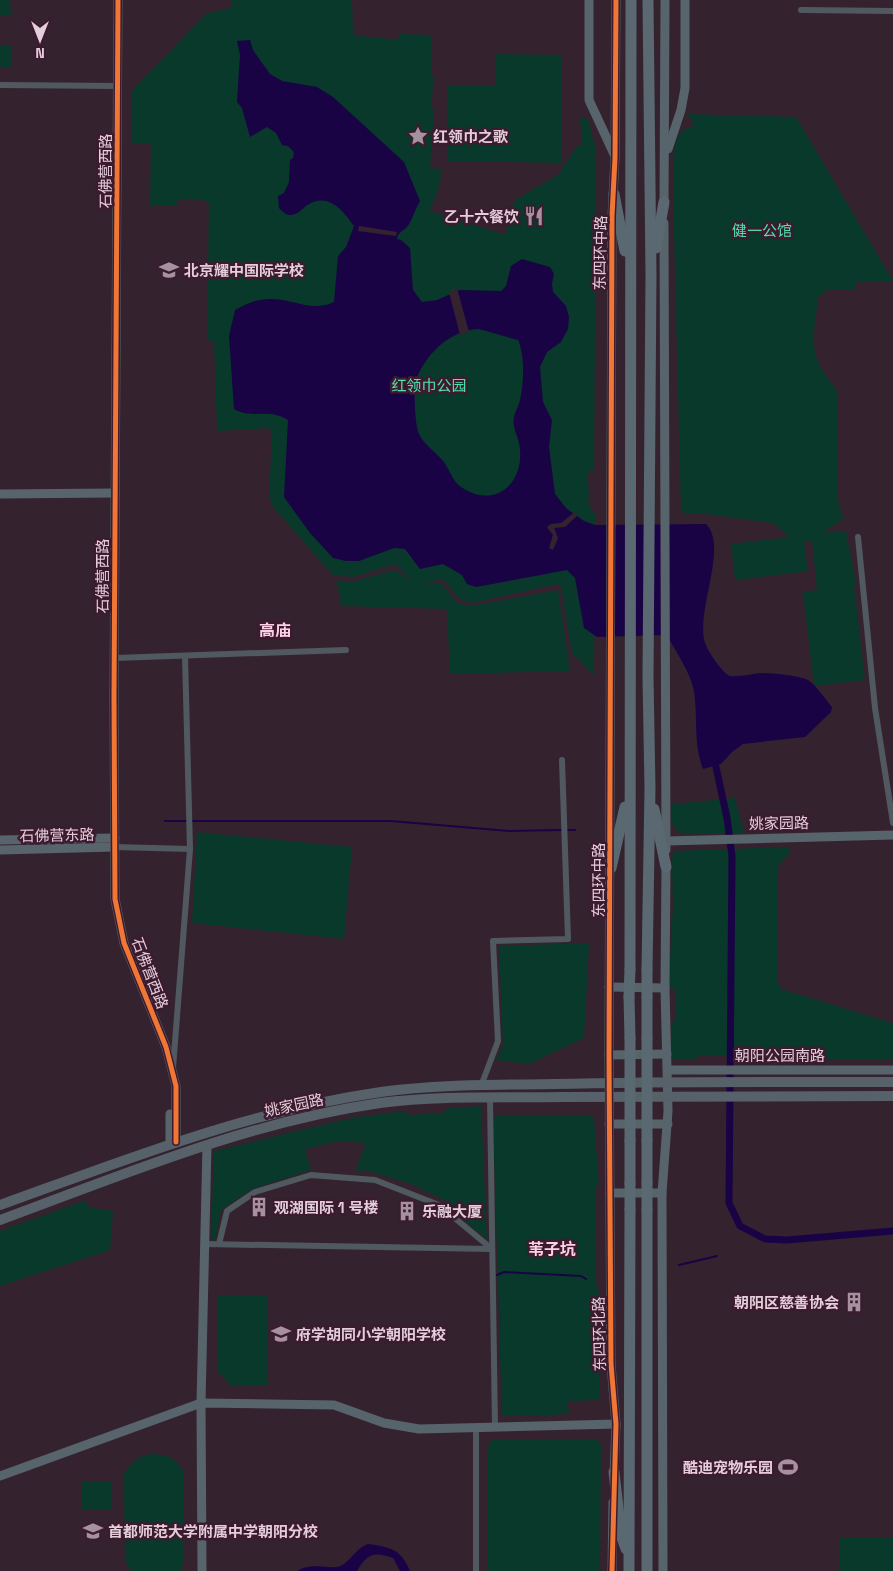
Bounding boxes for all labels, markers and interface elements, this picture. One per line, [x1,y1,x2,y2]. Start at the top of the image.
north arrow [15,15,65,65]
text: N [35,44,45,62]
place icon: 红领巾之歌 [407,125,429,147]
place label: 红领巾之歌 [433,127,508,146]
street label: 石佛营西路 [96,133,115,209]
restaurant icon: 乙十六餐饮 [523,205,545,227]
place label: 乙十六餐饮 [444,207,519,226]
street label: 东四环中路 [590,215,610,291]
park label: 健一公馆 [732,221,792,240]
school or university icon: 北京耀中国际学校 [158,259,180,281]
place label: 北京耀中国际学校 [184,261,304,280]
park label: 红领巾公园 [391,376,467,395]
street label: 石佛营西路 [93,538,112,614]
district label: 高庙 [259,620,291,641]
street label: 姚家园路 [749,813,809,833]
street label: 石佛营东路 [19,825,95,845]
street label: 东四环中路 [589,842,608,918]
street label: 石佛营西路 [128,935,172,1011]
street label: 朝阳公园南路 [735,1046,825,1065]
street label: 姚家园路 [263,1089,325,1121]
building icon: 观湖国际 1 号楼 [248,1196,270,1218]
place label: 观湖国际 1 号楼 [274,1198,378,1217]
building icon: 乐融大厦 [396,1200,418,1222]
place label: 乐融大厦 [422,1202,482,1221]
district label: 苇子坑 [528,1239,576,1260]
building icon: 朝阳区慈善协会 [843,1291,865,1313]
place label: 朝阳区慈善协会 [734,1293,839,1312]
street label: 东四环北路 [589,1296,609,1372]
school or university icon: 府学胡同小学朝阳学校 [270,1323,292,1345]
place label: 府学胡同小学朝阳学校 [296,1325,446,1344]
sports icon: 酷迪宠物乐园 [777,1456,799,1478]
place label: 酷迪宠物乐园 [683,1458,773,1477]
school or university icon: 首都师范大学附属中学朝阳分校 [82,1520,104,1542]
place label: 首都师范大学附属中学朝阳分校 [108,1522,318,1541]

